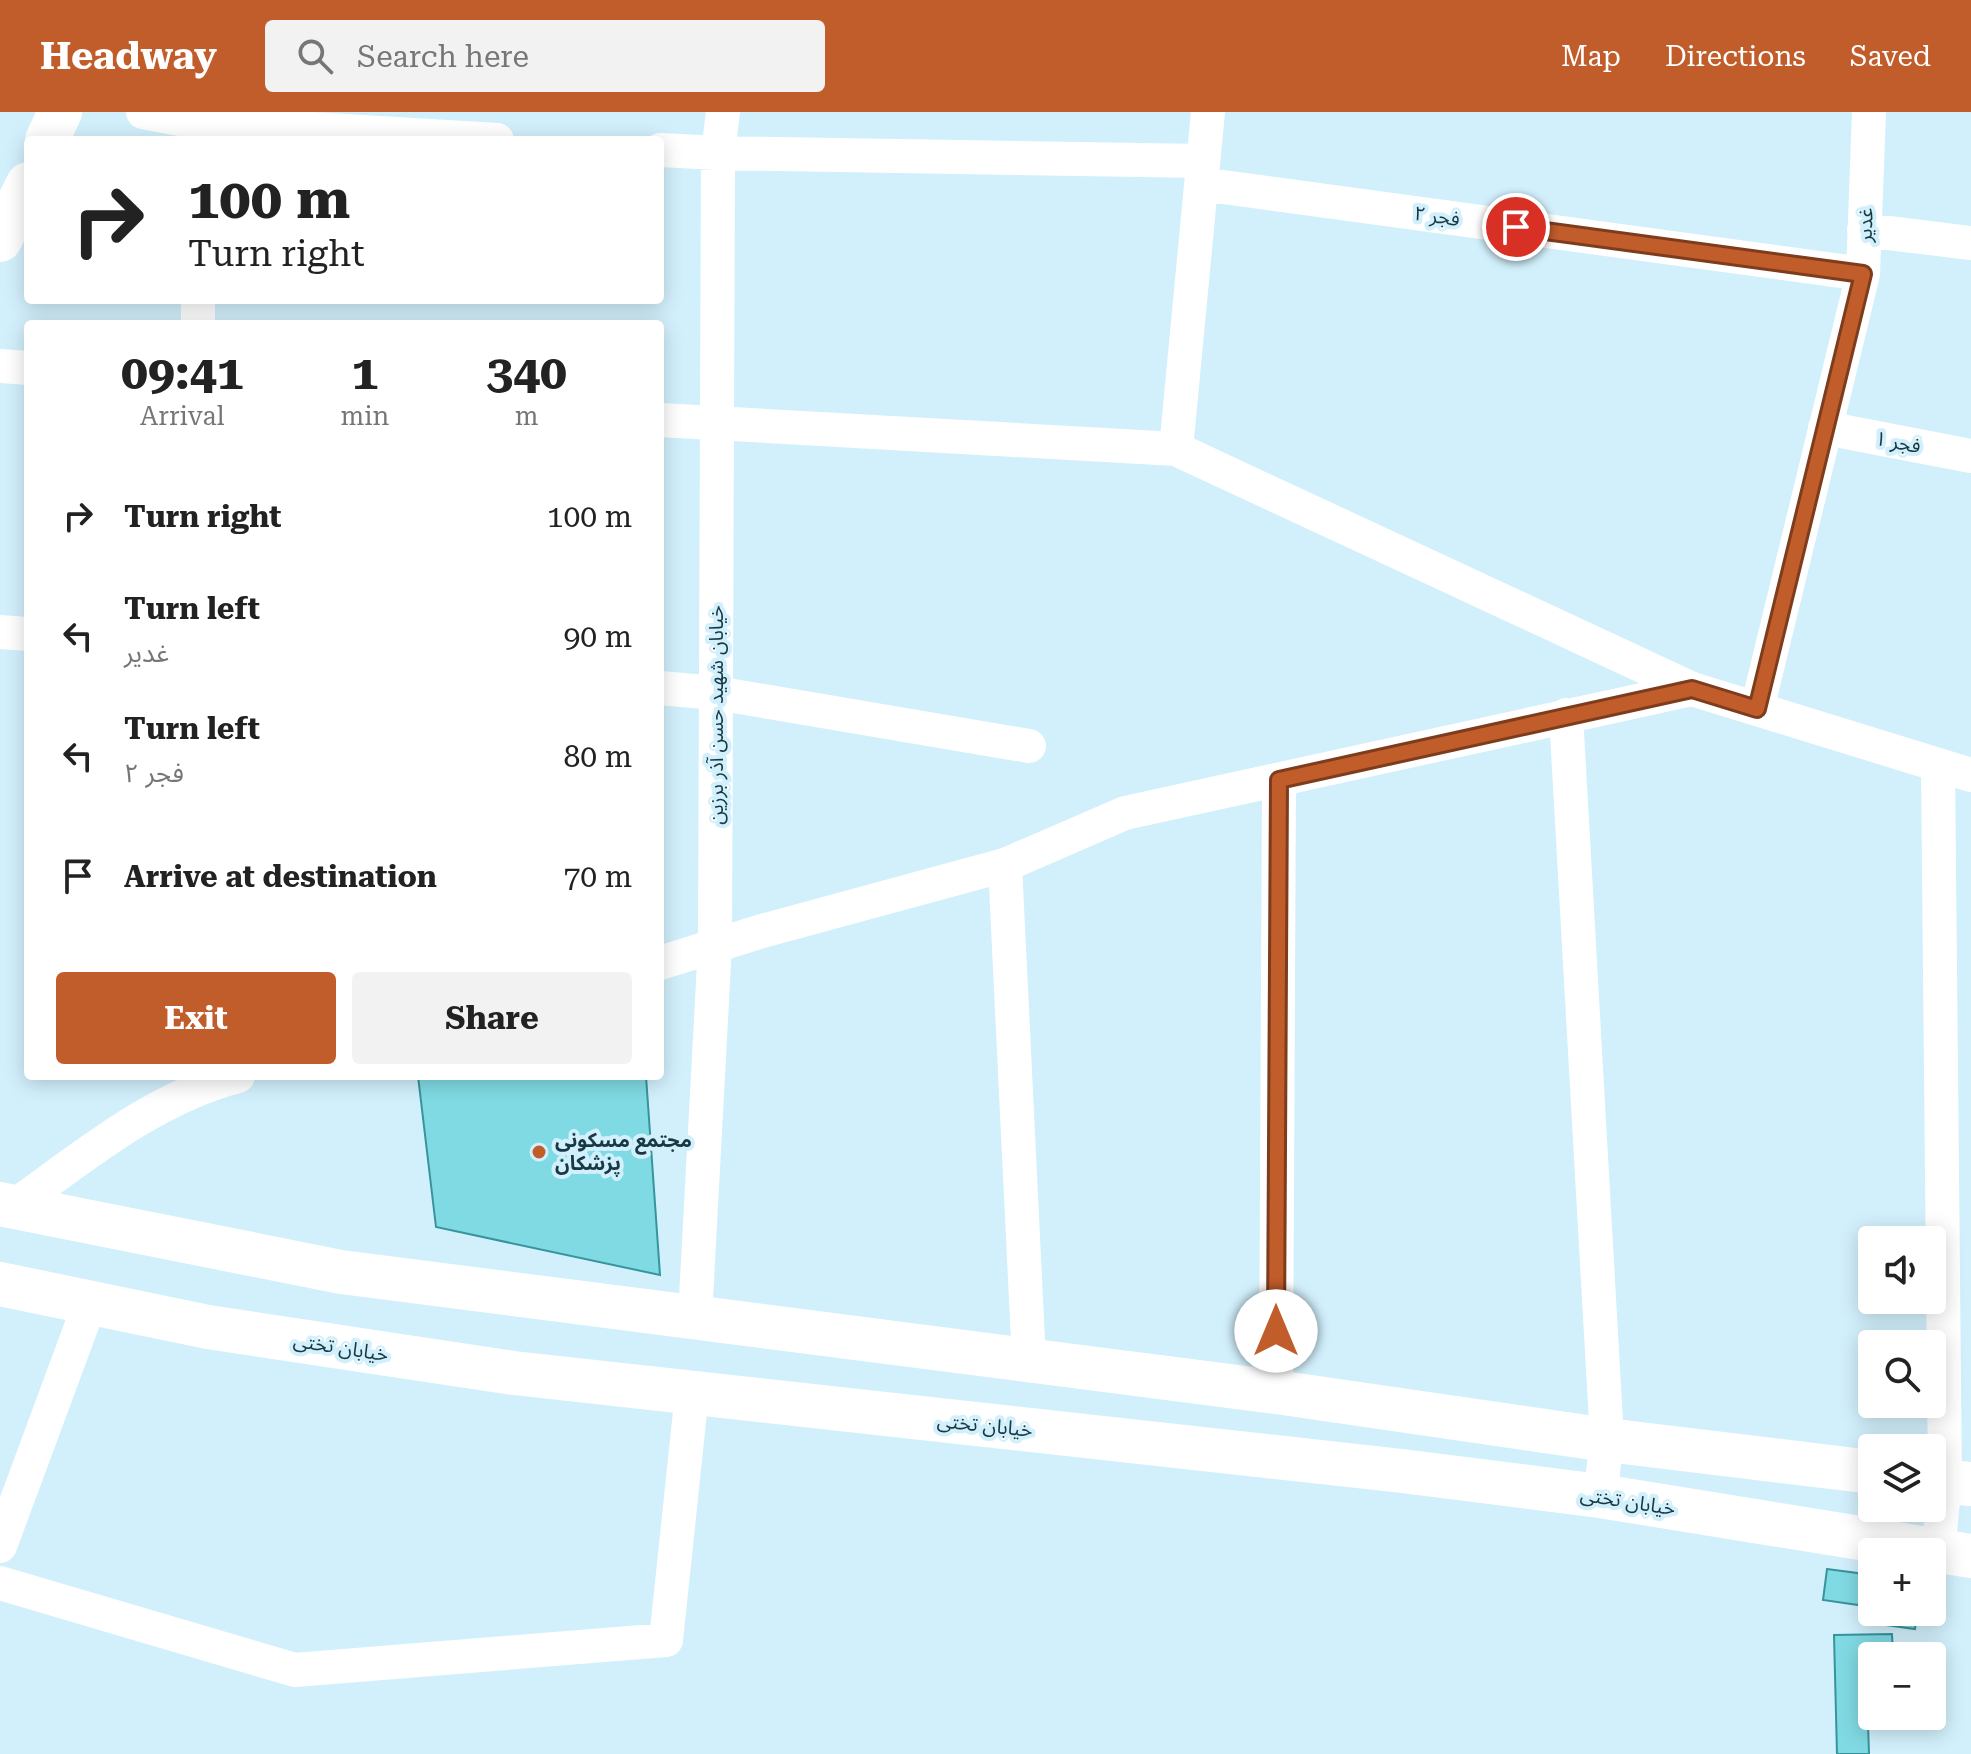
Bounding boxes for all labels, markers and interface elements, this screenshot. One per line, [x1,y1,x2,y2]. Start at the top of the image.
search box [265,20,825,92]
text: Headway [40,34,217,78]
icon: search [293,34,337,78]
text: Search here [357,39,529,74]
text: Map [1561,40,1621,73]
text: Directions [1665,40,1806,73]
text: Saved [1850,40,1931,73]
text: 100 m [188,166,350,232]
icon: right [56,168,160,272]
pin [1482,193,1550,261]
street label: فجر ۲ [1412,201,1462,231]
icon: arrive [1494,205,1538,249]
street label: غدیر [1852,207,1878,244]
text: Turn right [188,233,365,275]
text: 09:41 [121,345,244,401]
text: 1 [351,345,378,401]
text: 340 [486,345,567,401]
text: Arrival [140,401,225,431]
text: min [341,401,389,431]
text: m [515,401,539,431]
street label: فجر ۱ [1873,426,1923,458]
icon: right [56,494,100,538]
text: Turn right [124,499,281,534]
text: 100 m [547,499,632,534]
text: Turn left [124,591,260,626]
street label: خیابان شهید حسن آذر برزین [704,605,728,825]
icon: left [56,614,100,658]
text: 90 m [563,619,632,654]
text: غدیر [124,638,169,668]
text: Turn left [124,711,260,746]
icon: left [56,734,100,778]
text: 80 m [563,739,632,774]
text: فجر ۲ [124,758,184,788]
icon: arrive [56,854,100,898]
text: Arrive at destination [124,859,437,894]
text: 70 m [563,859,632,894]
button: Exit [56,972,336,1064]
button: Share [352,972,632,1064]
place label: مجتمع مسکونی پزشکان [555,1128,692,1177]
marker: مجتمع مسکونی پزشکان [530,1143,548,1161]
map controls [1858,1226,1946,1730]
button: sound [1858,1226,1946,1314]
position arrow [1234,1289,1318,1373]
street label: خیابان تختی [292,1328,390,1366]
button: search [1858,1330,1946,1418]
street label: خیابان تختی [936,1408,1034,1442]
button: layers [1858,1434,1946,1522]
street label: خیابان تختی [1579,1482,1677,1520]
button: + [1858,1538,1946,1626]
button: − [1858,1642,1946,1730]

